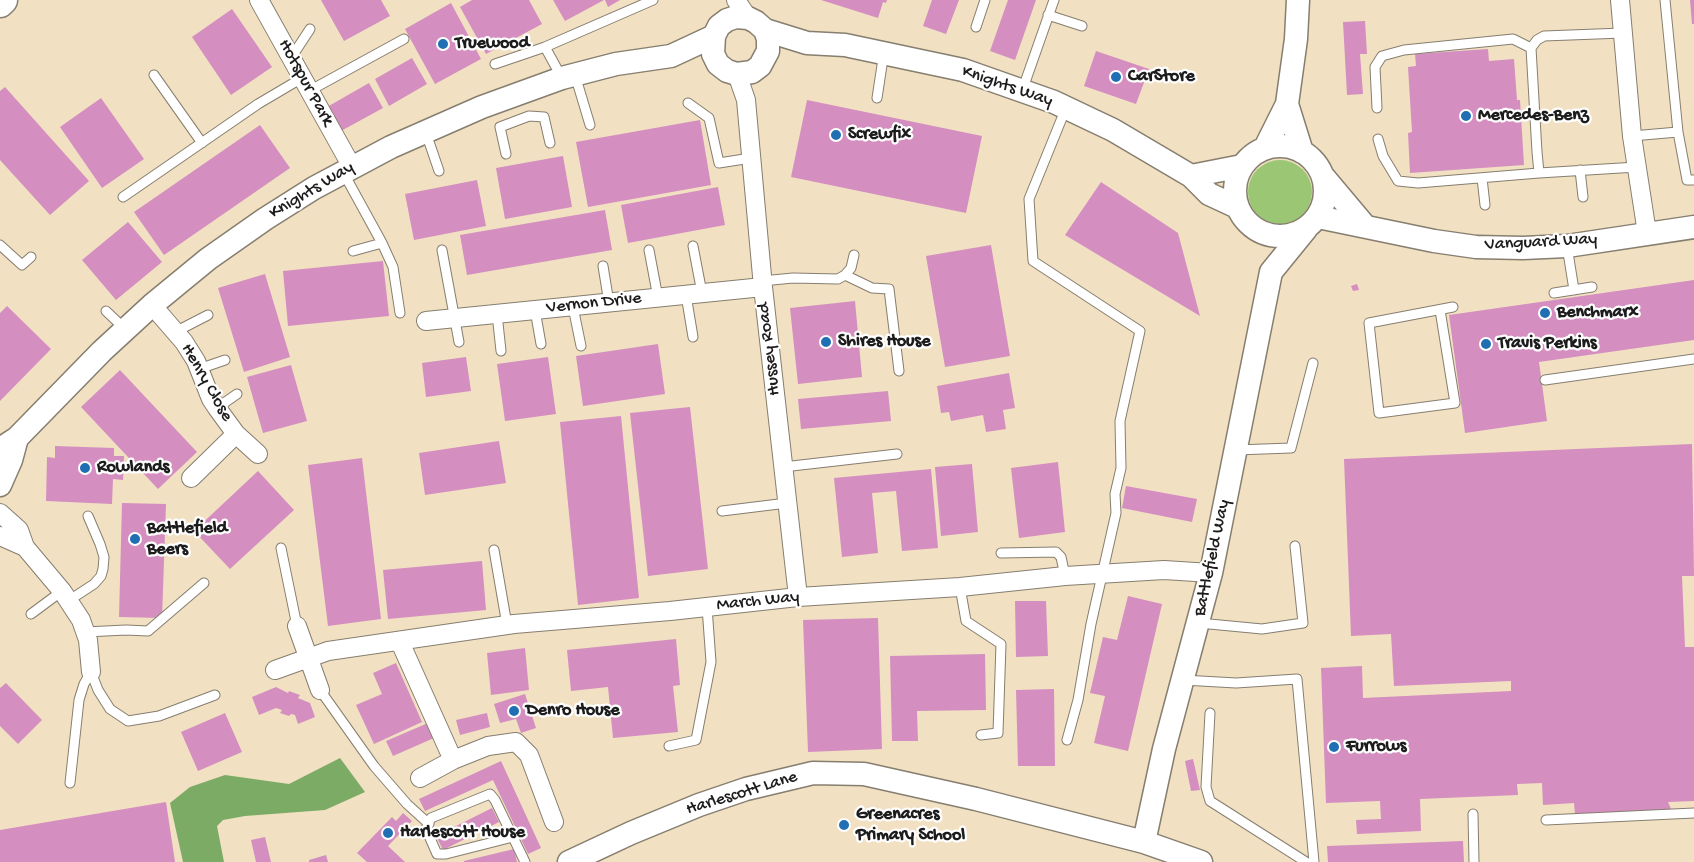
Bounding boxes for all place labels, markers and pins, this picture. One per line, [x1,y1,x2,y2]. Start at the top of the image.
place label: Truewood [455,33,529,55]
marker: Truewood [436,37,450,51]
place label: CarStore [1128,66,1195,88]
marker: CarStore [1109,70,1123,84]
place label: Mercedes-Benz [1478,105,1589,127]
marker: Mercedes-Benz [1459,109,1473,123]
place label: Screwfix [848,124,911,146]
marker: Screwfix [829,128,843,142]
place label: Benchmarx [1557,302,1638,324]
marker: Benchmarx [1538,306,1552,320]
place label: Shires House [838,331,930,353]
place label: Travis Perkins [1498,333,1597,355]
marker: Shires House [819,335,833,349]
marker: Travis Perkins [1479,337,1493,351]
place label: Rowlands [97,457,169,479]
marker: Rowlands [78,461,92,475]
place label: Battlefield Beers [147,518,227,560]
marker: Battlefield Beers [128,532,142,546]
place label: Denro House [526,700,620,722]
marker: Denro House [507,704,521,718]
place label: Furrows [1346,736,1406,758]
marker: Furrows [1327,740,1341,754]
place label: Greenacres Primary School [856,804,965,846]
marker: Greenacres Primary School [837,818,851,832]
place label: Harlescott House [400,822,525,844]
marker: Harlescott House [381,826,395,840]

